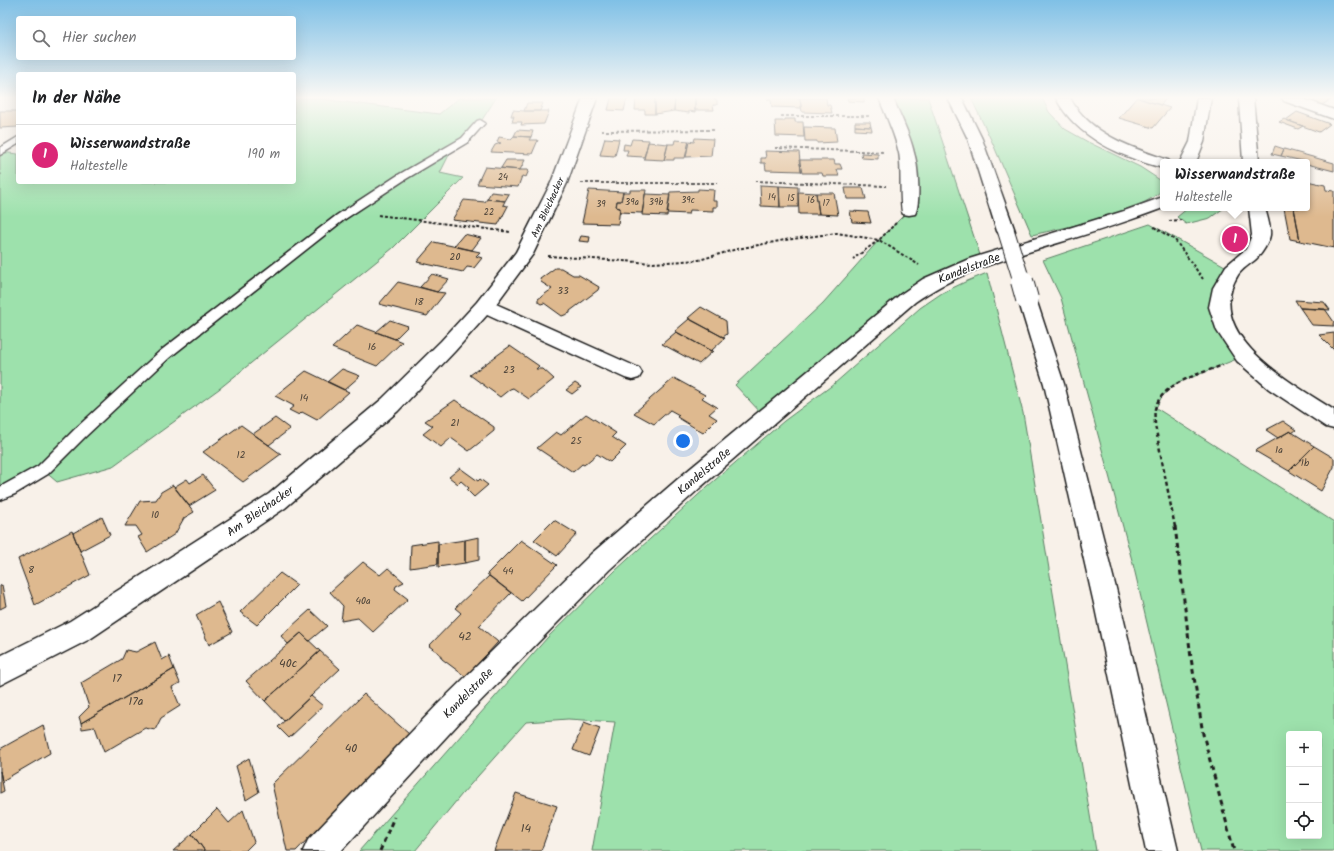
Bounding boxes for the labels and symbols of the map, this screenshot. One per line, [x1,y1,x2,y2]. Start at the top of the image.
house number: 24 [498,170,508,185]
street label: Am Bleichacker [527,174,569,240]
house number: 14 [768,190,776,205]
house number: 15 [787,191,796,206]
house number: 39c [681,193,695,208]
house number: 16 [807,193,815,208]
house number: 39a [625,195,639,210]
house number: 39b [649,195,663,210]
house number: 17 [823,196,830,211]
house number: 39 [596,197,606,212]
house number: 22 [484,205,494,220]
pin: 1 [1222,224,1248,254]
street label: Kandelstraße [935,248,1004,289]
house number: 20 [450,249,460,265]
house number: 33 [557,283,569,299]
house number: 18 [414,294,425,310]
house number: 16 [368,339,376,355]
house number: 23 [503,362,515,378]
house number: 14 [300,390,309,406]
house number: 21 [451,415,459,431]
your location [673,431,693,451]
house number: 25 [570,433,582,449]
house number: 1a [1275,442,1283,458]
street label: Kandelstraße [673,443,736,500]
house number: 12 [237,447,246,463]
house number: 1b [1301,455,1310,471]
street label: Am Bleichacker [223,481,299,542]
house number: 10 [151,507,159,523]
house number: 8 [28,562,35,578]
house number: 44 [502,563,514,579]
house number: 40a [355,593,371,609]
house number: 42 [458,627,472,646]
house number: 40c [279,654,297,673]
street label: Kandelstraße [439,663,499,723]
house number: 17 [112,669,122,688]
house number: 17a [129,692,144,711]
house number: 40 [345,739,357,758]
house number: 14 [521,819,532,838]

